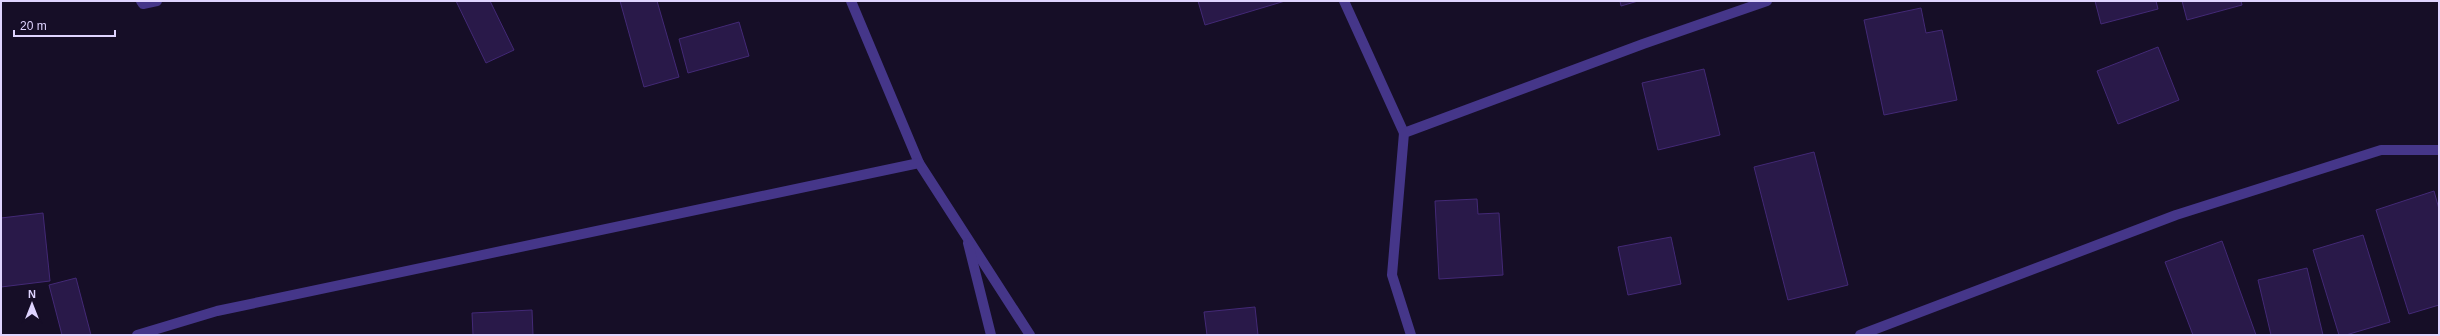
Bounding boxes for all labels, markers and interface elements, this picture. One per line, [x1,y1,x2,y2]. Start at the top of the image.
scale bar [14,12,115,38]
text: 20 m [20,19,47,33]
north arrow [12,284,52,324]
text: N [28,288,36,300]

